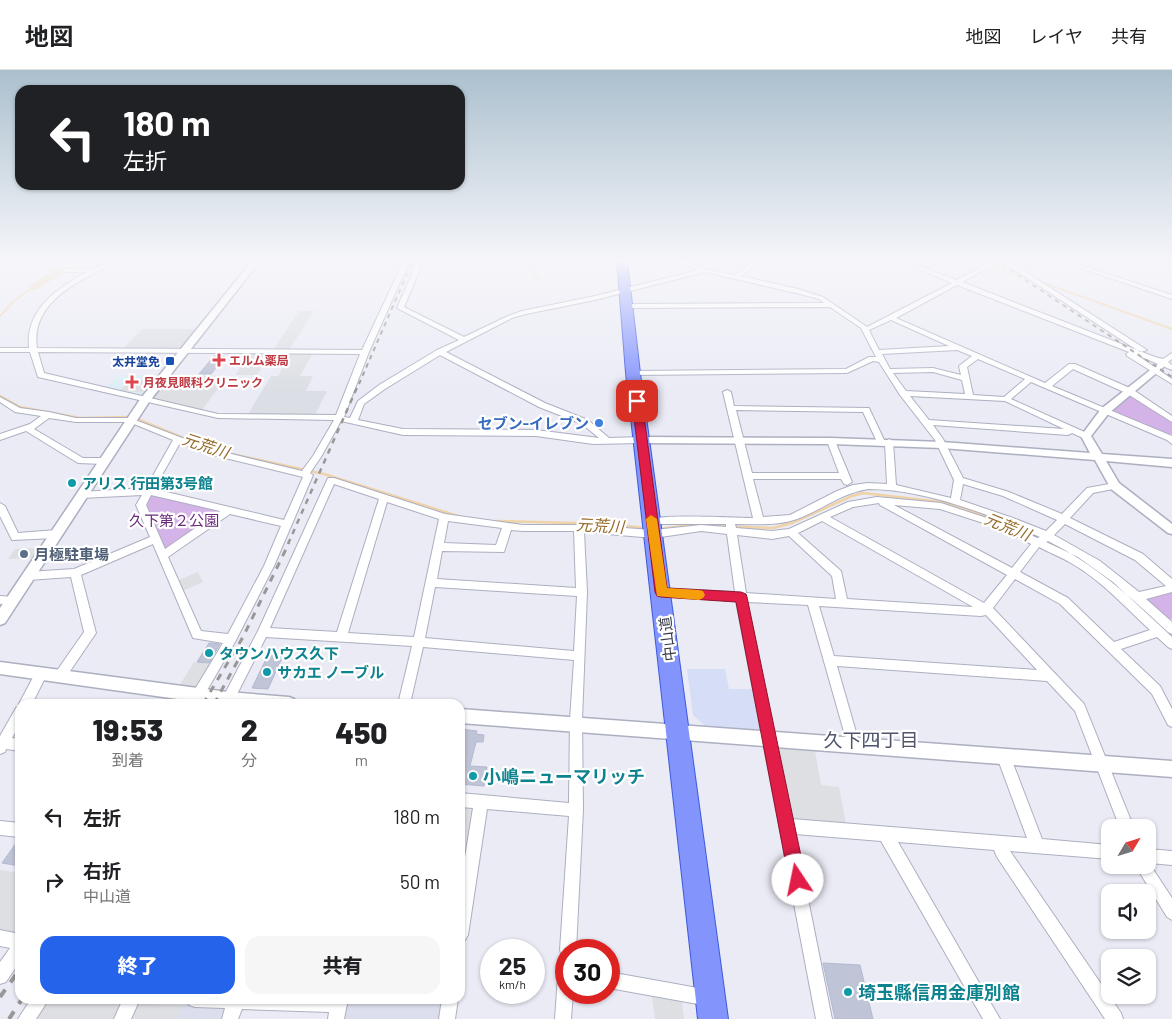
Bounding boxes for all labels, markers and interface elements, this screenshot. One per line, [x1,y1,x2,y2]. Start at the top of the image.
text: 地図 [25,21,73,50]
text: 地図 [966,25,1002,47]
text: レイヤ [1030,25,1083,47]
text: 共有 [1111,25,1147,47]
text: 180 m [123,101,211,143]
icon: left [40,105,105,170]
text: 左折 [123,147,167,173]
place label: エルム薬局 [229,353,289,367]
place label: 太井堂免 [112,354,160,368]
marker: エルム薬局 [213,354,225,366]
marker: 太井堂免 [164,355,176,367]
marker: 月夜見眼科クリニック [125,375,139,389]
place label: 月夜見眼科クリニック [143,375,263,389]
pin [616,380,658,422]
icon: arrive [623,387,651,415]
place label: セブン-イレブン [478,414,589,432]
marker: セブン-イレブン [593,417,605,429]
water label: 元荒川 [180,429,234,462]
place label: アリス 行田第3号館 [82,474,213,492]
marker: アリス 行田第3号館 [66,477,78,489]
water label: 元荒川 [982,508,1036,545]
park label: 久下第２公園 [129,511,219,529]
water label: 元荒川 [576,514,626,536]
place label: 月極駐車場 [34,545,109,563]
marker: 月極駐車場 [18,548,30,560]
street label: 中山道 [655,616,679,662]
place label: タウンハウス久下 [219,644,339,662]
marker: タウンハウス久下 [203,647,215,659]
place label: サカエ ノーブル [277,663,384,681]
marker: サカエ ノーブル [261,666,273,678]
text: 19:53 [92,711,163,747]
text: 2 [241,711,258,747]
text: 450 [335,714,387,750]
district label: 久下四丁目 [823,728,919,751]
text: 到着 [112,750,144,769]
text: 分 [241,750,257,769]
text: m [355,750,368,769]
place label: 小嶋ニューマリッチ [483,765,645,787]
marker: 小嶋ニューマリッチ [467,770,479,782]
icon: left [40,803,68,831]
text: 180 m [393,805,440,828]
text: 左折 [83,806,121,829]
north arrow [1101,819,1156,874]
map controls [1101,819,1156,1004]
position arrow [771,853,823,905]
text: 右折 [83,859,121,882]
icon: right [40,868,68,896]
text: 50 m [400,870,440,893]
button: sound [1101,884,1156,939]
text: 中山道 [83,886,131,905]
button: 終了 [40,936,235,994]
button: 共有 [245,936,440,994]
speed limit sign: 30 [555,939,620,1004]
button: layers [1101,949,1156,1004]
text: 25 [499,950,526,980]
text: km/h [499,977,526,991]
place label: 埼玉縣信用金庫別館 [858,981,1020,1003]
marker: 埼玉縣信用金庫別館 [842,986,854,998]

